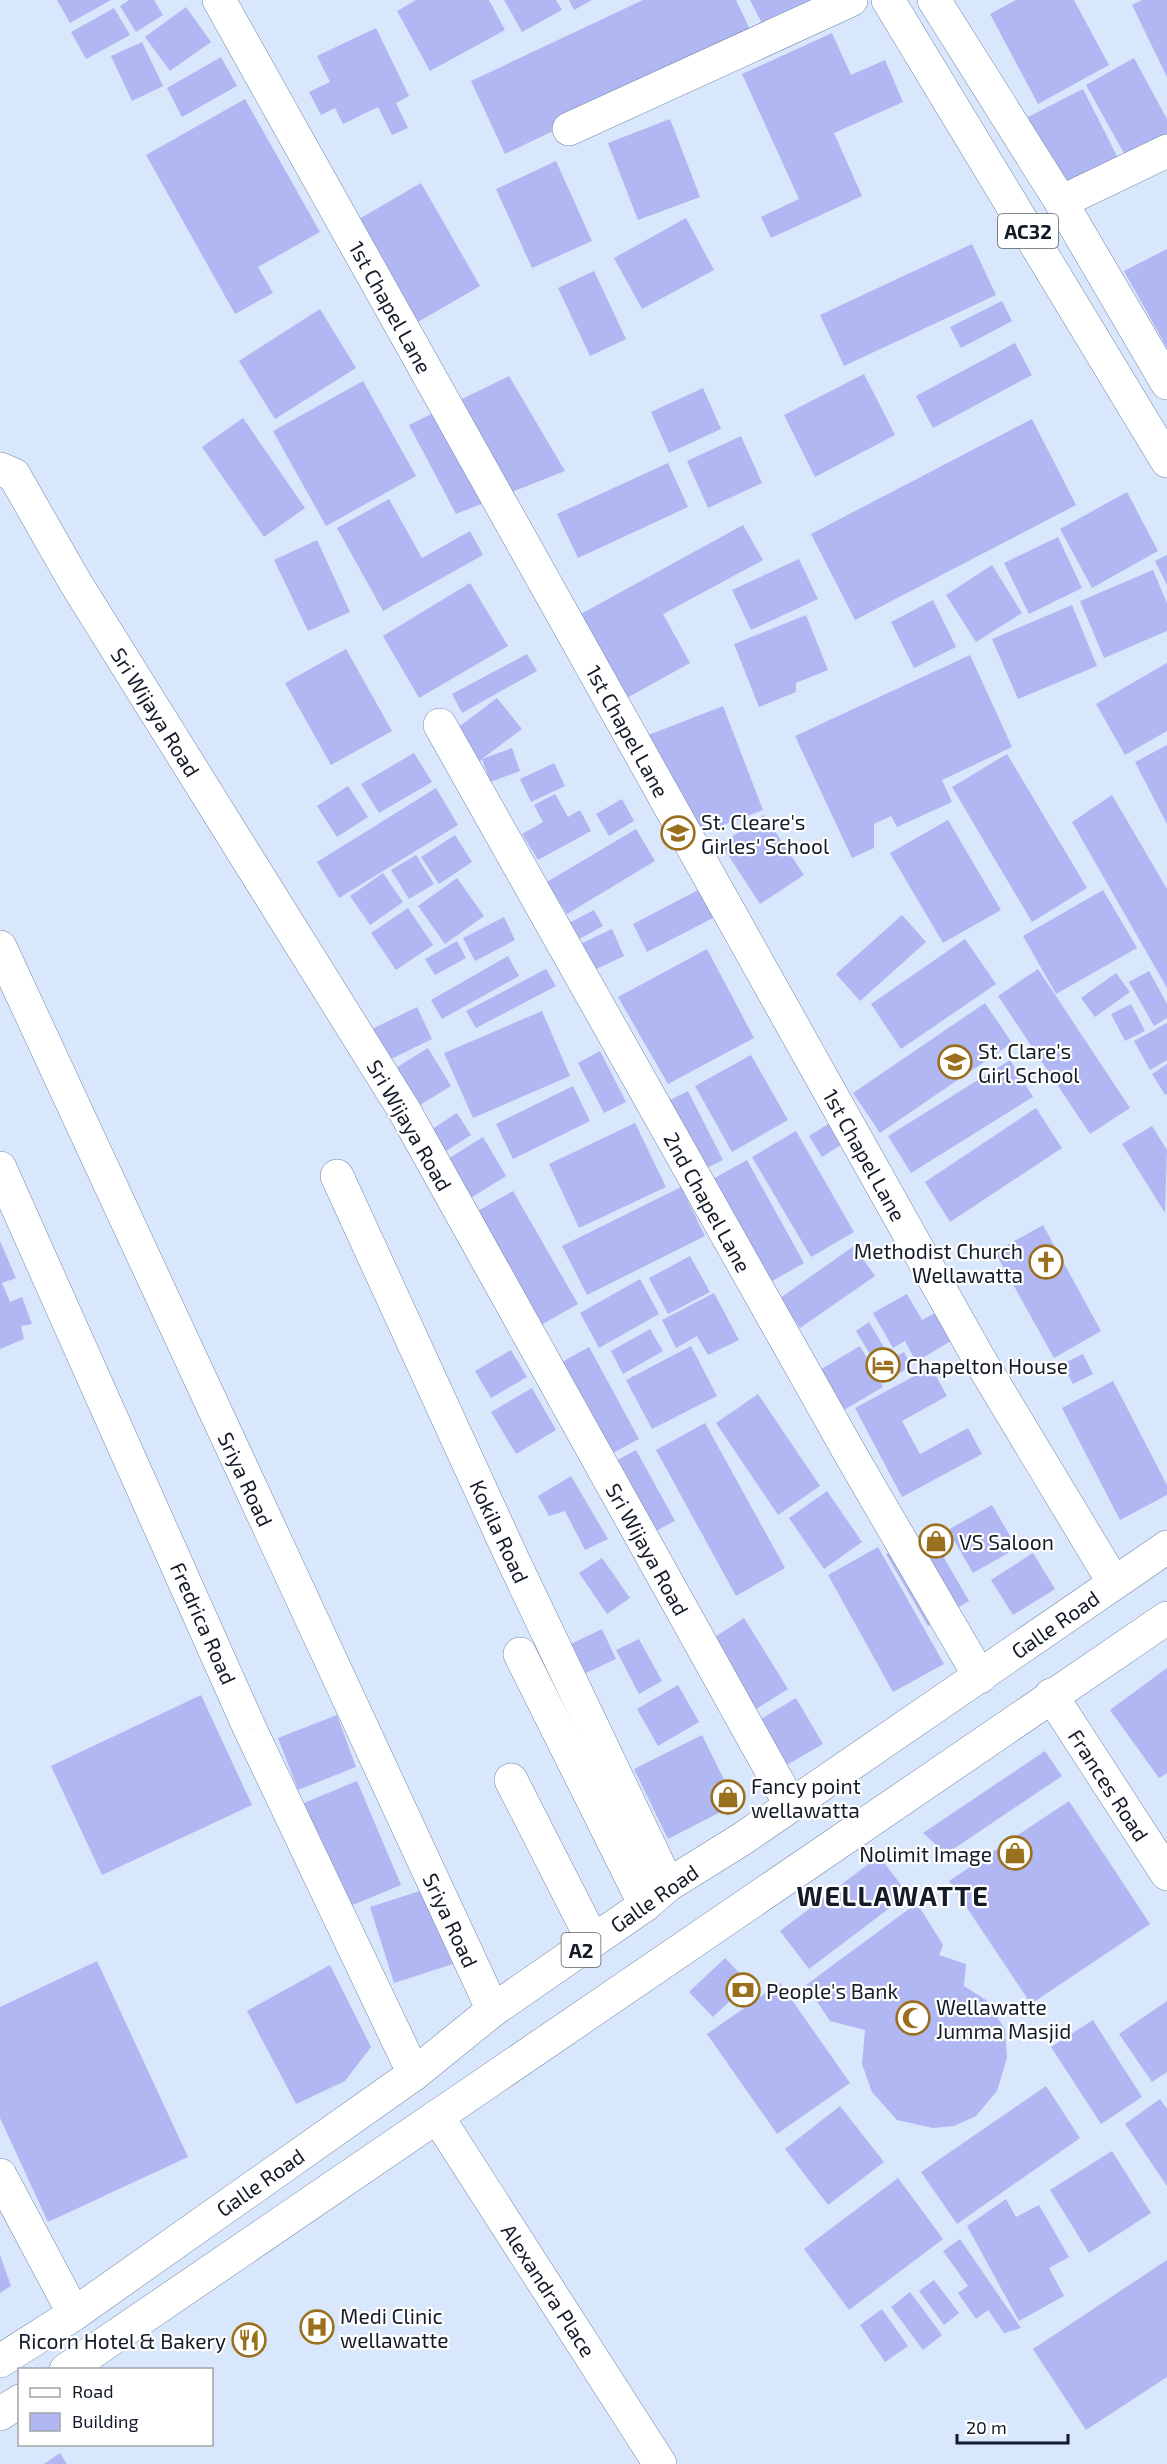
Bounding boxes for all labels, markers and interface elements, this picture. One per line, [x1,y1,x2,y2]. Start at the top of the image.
road number: AC32 [998,214,1058,248]
street label: 1st Chapel Lane [344,237,438,377]
street label: Sri Wijaya Road [106,643,206,782]
street label: 1st Chapel Lane [581,661,675,801]
place label: St. Cleare's Girles' School [701,809,830,858]
school or university icon: St. Cleare's Girles' School [660,815,696,851]
place label: St. Clare's Girl School [978,1038,1080,1087]
school or university icon: St. Clare's Girl School [937,1044,973,1080]
street label: Sri Wijaya Road [361,1055,458,1196]
street label: 1st Chapel Lane [818,1085,912,1225]
street label: 2nd Chapel Lane [659,1128,757,1276]
place label: Methodist Church Wellawatta [854,1238,1023,1287]
church icon: Methodist Church Wellawatta [1028,1244,1064,1280]
hotel icon: Chapelton House [865,1347,901,1383]
place label: Chapelton House [906,1353,1068,1378]
street label: Sriya Road [213,1428,279,1530]
street label: Kokila Road [465,1476,535,1586]
street label: Sri Wijaya Road [600,1479,695,1620]
shop icon: VS Saloon [918,1523,954,1559]
place label: VS Saloon [959,1529,1054,1554]
street label: Fredrica Road [166,1558,242,1688]
street label: Galle Road [1006,1585,1104,1663]
street label: Frances Road [1064,1724,1154,1846]
place label: Fancy point wellawatta [751,1773,861,1822]
shop icon: Fancy point wellawatta [710,1779,746,1815]
shop icon: Nolimit Image [997,1835,1033,1871]
place label: Nolimit Image [859,1841,992,1866]
street label: Galle Road [605,1859,703,1937]
street label: Sriya Road [418,1869,484,1971]
district label: WELLAWATTE [797,1879,989,1911]
road number: A2 [562,1933,600,1967]
bank icon: People's Bank [725,1972,761,2008]
place label: People's Bank [766,1978,899,2003]
place label: Wellawatte Jumma Masjid [936,1994,1071,2044]
mosque icon: Wellawatte Jumma Masjid [895,2000,931,2036]
street label: Galle Road [211,2143,309,2221]
street label: Alexandra Place [497,2219,601,2361]
place label: Medi Clinic wellawatte [340,2303,449,2352]
hospital icon: Medi Clinic wellawatte [299,2309,335,2345]
restaurant icon: Ricorn Hotel & Bakery [231,2322,267,2358]
place label: Ricorn Hotel & Bakery [18,2328,226,2353]
legend [18,2368,213,2446]
text: Road [72,2380,113,2402]
scale bar [957,2407,1068,2445]
text: Building [72,2410,139,2432]
text: 20 m [966,2416,1007,2438]

